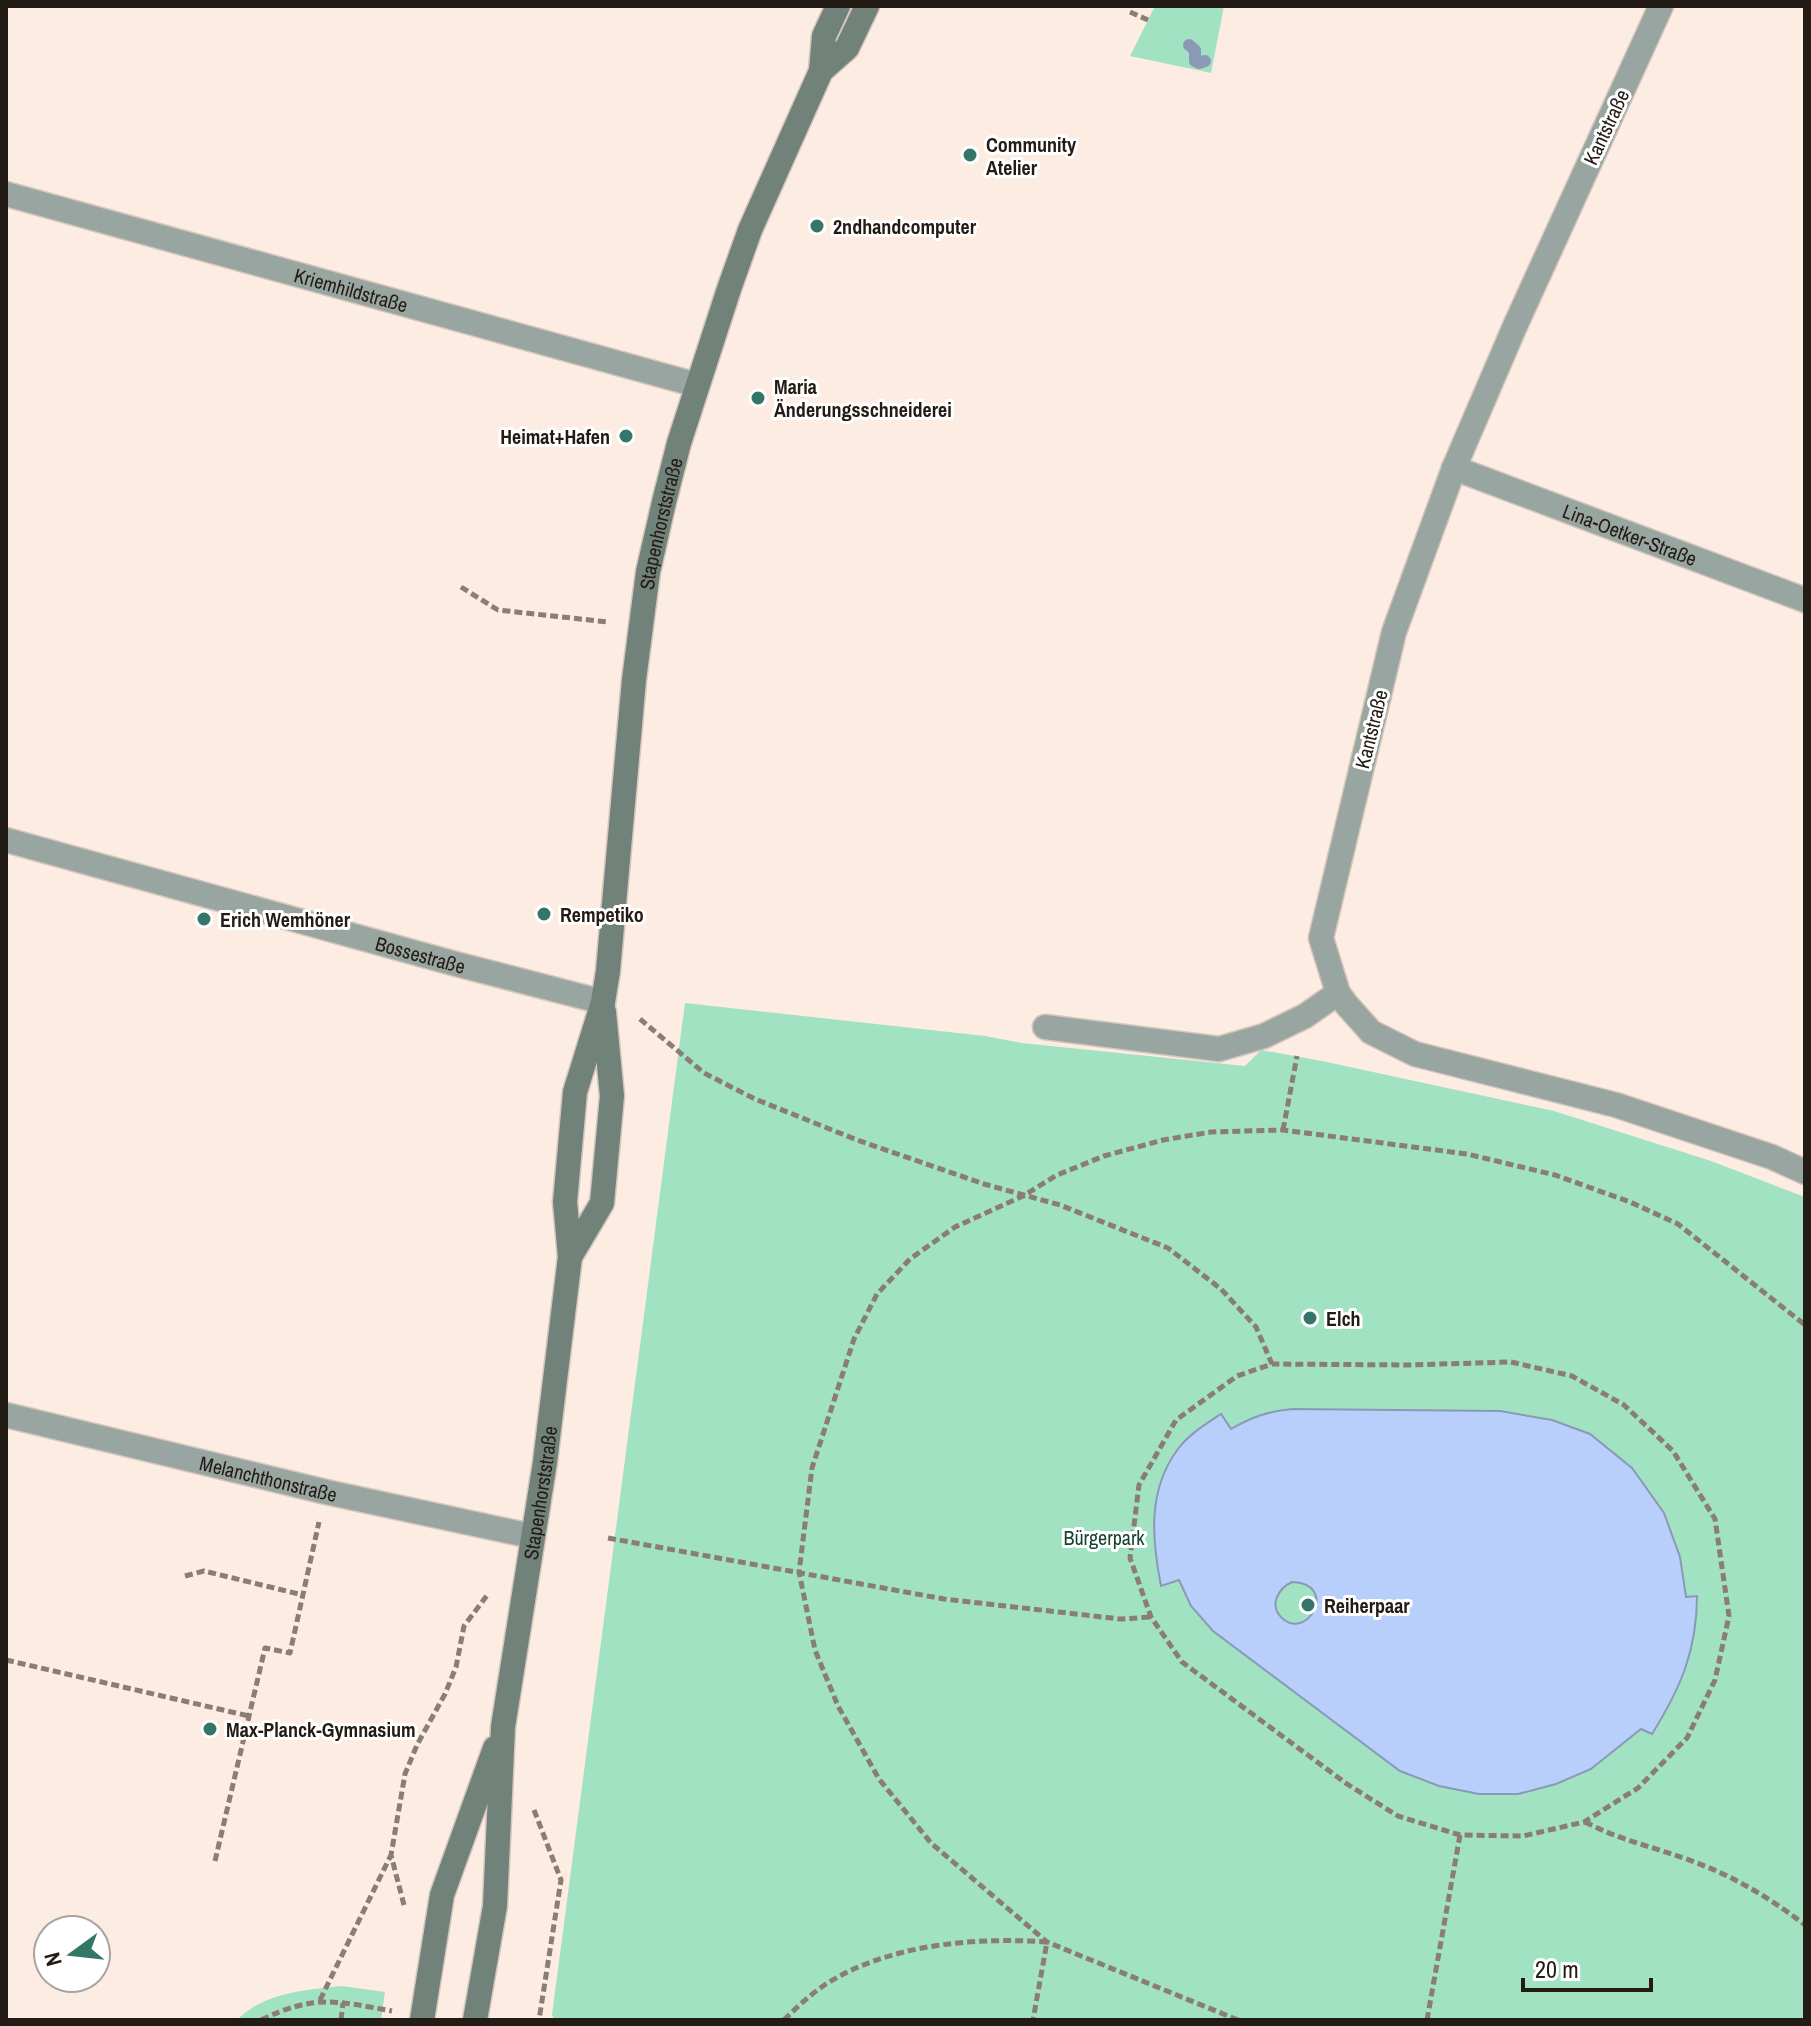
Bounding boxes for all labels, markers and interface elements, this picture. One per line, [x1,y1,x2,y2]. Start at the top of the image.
street label: Kantstraße [1577,85,1635,169]
place label: Community Atelier [986,131,1077,181]
marker: Community Atelier [961,146,979,164]
place label: 2ndhandcomputer [833,213,977,240]
marker: 2ndhandcomputer [808,217,826,235]
street label: Kriemhildstraße [291,261,411,318]
place label: Maria Änderungsschneiderei [774,373,952,423]
marker: Maria Änderungsschneiderei [749,389,767,407]
place label: Heimat+Hafen [500,423,610,450]
marker: Heimat+Hafen [617,427,635,445]
street label: Stapenhorststraße [632,455,688,591]
street label: Lina-Oetker-Straße [1559,497,1701,572]
street label: Kantstraße [1348,687,1394,771]
place label: Rempetiko [560,901,644,928]
marker: Rempetiko [535,905,553,923]
place label: Erich Wemhöner [220,906,351,933]
marker: Erich Wemhöner [195,910,213,928]
street label: Bossestraße [373,929,468,979]
place label: Elch [1326,1305,1361,1332]
marker: Elch [1301,1309,1319,1327]
street label: Stapenhorststraße [516,1424,563,1562]
street label: Melanchthonstraße [197,1449,340,1508]
park label: Bürgerpark [1063,1524,1145,1551]
place label: Reiherpaar [1324,1592,1410,1619]
marker: Reiherpaar [1299,1596,1317,1614]
place label: Max-Planck-Gymnasium [226,1716,416,1743]
marker: Max-Planck-Gymnasium [201,1720,219,1738]
north arrow [32,1914,112,1994]
scale bar [1523,1942,1651,1992]
text: N [37,1949,69,1969]
text: 20 m [1535,1953,1579,1985]

